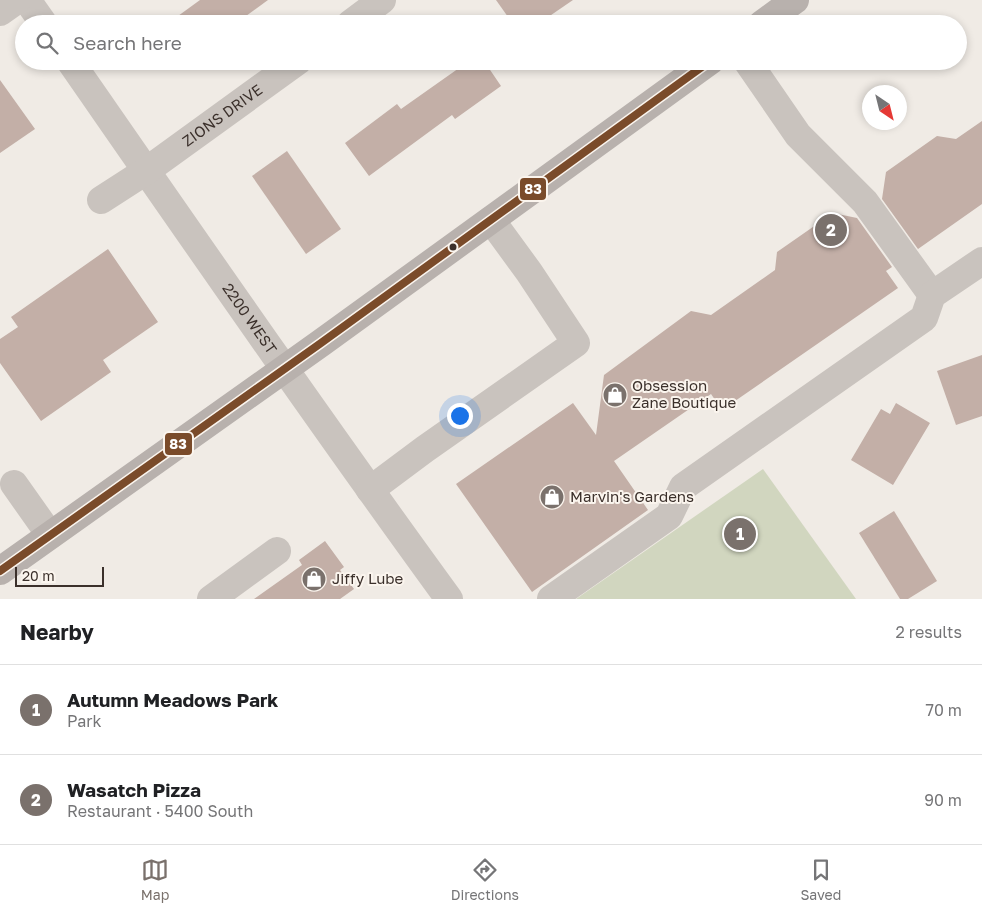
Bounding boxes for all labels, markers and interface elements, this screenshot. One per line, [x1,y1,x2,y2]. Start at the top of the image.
search box [15,15,967,70]
icon: search [33,29,61,57]
text: Search here [73,31,182,54]
street label: ZIONS DRIVE [178,80,265,150]
north arrow [862,85,907,130]
line badge: 83 [519,177,547,201]
text: 83 [524,180,542,197]
pin: 2 [815,211,847,249]
unlabelled marker [448,242,458,252]
street label: 2200 WEST [219,279,281,357]
place label: Obsession Zane Boutique [632,376,737,411]
shop icon: Obsession Zane Boutique [602,382,628,408]
your location [447,403,473,429]
line badge: 83 [164,432,193,456]
text: 83 [169,435,187,452]
shop icon: Marvin's Gardens [539,484,565,510]
place label: Marvin's Gardens [570,487,694,505]
pin: 1 [724,515,756,553]
scale bar [15,564,104,587]
shop icon: Jiffy Lube [301,566,327,592]
text: 20 m [22,567,55,584]
place label: Jiffy Lube [332,569,403,587]
text: Nearby [20,619,94,645]
text: 2 results [896,622,962,642]
text: Autumn Meadows Park [67,688,278,711]
text: 1 [32,700,40,720]
text: 70 m [925,700,962,720]
text: Park [67,711,102,731]
text: Wasatch Pizza [67,778,201,801]
text: 2 [31,790,41,810]
text: 90 m [924,790,962,810]
text: Restaurant · 5400 South [67,801,253,821]
tab: Map [141,856,169,903]
tab: Directions [451,856,519,903]
tab: Saved [800,856,841,903]

